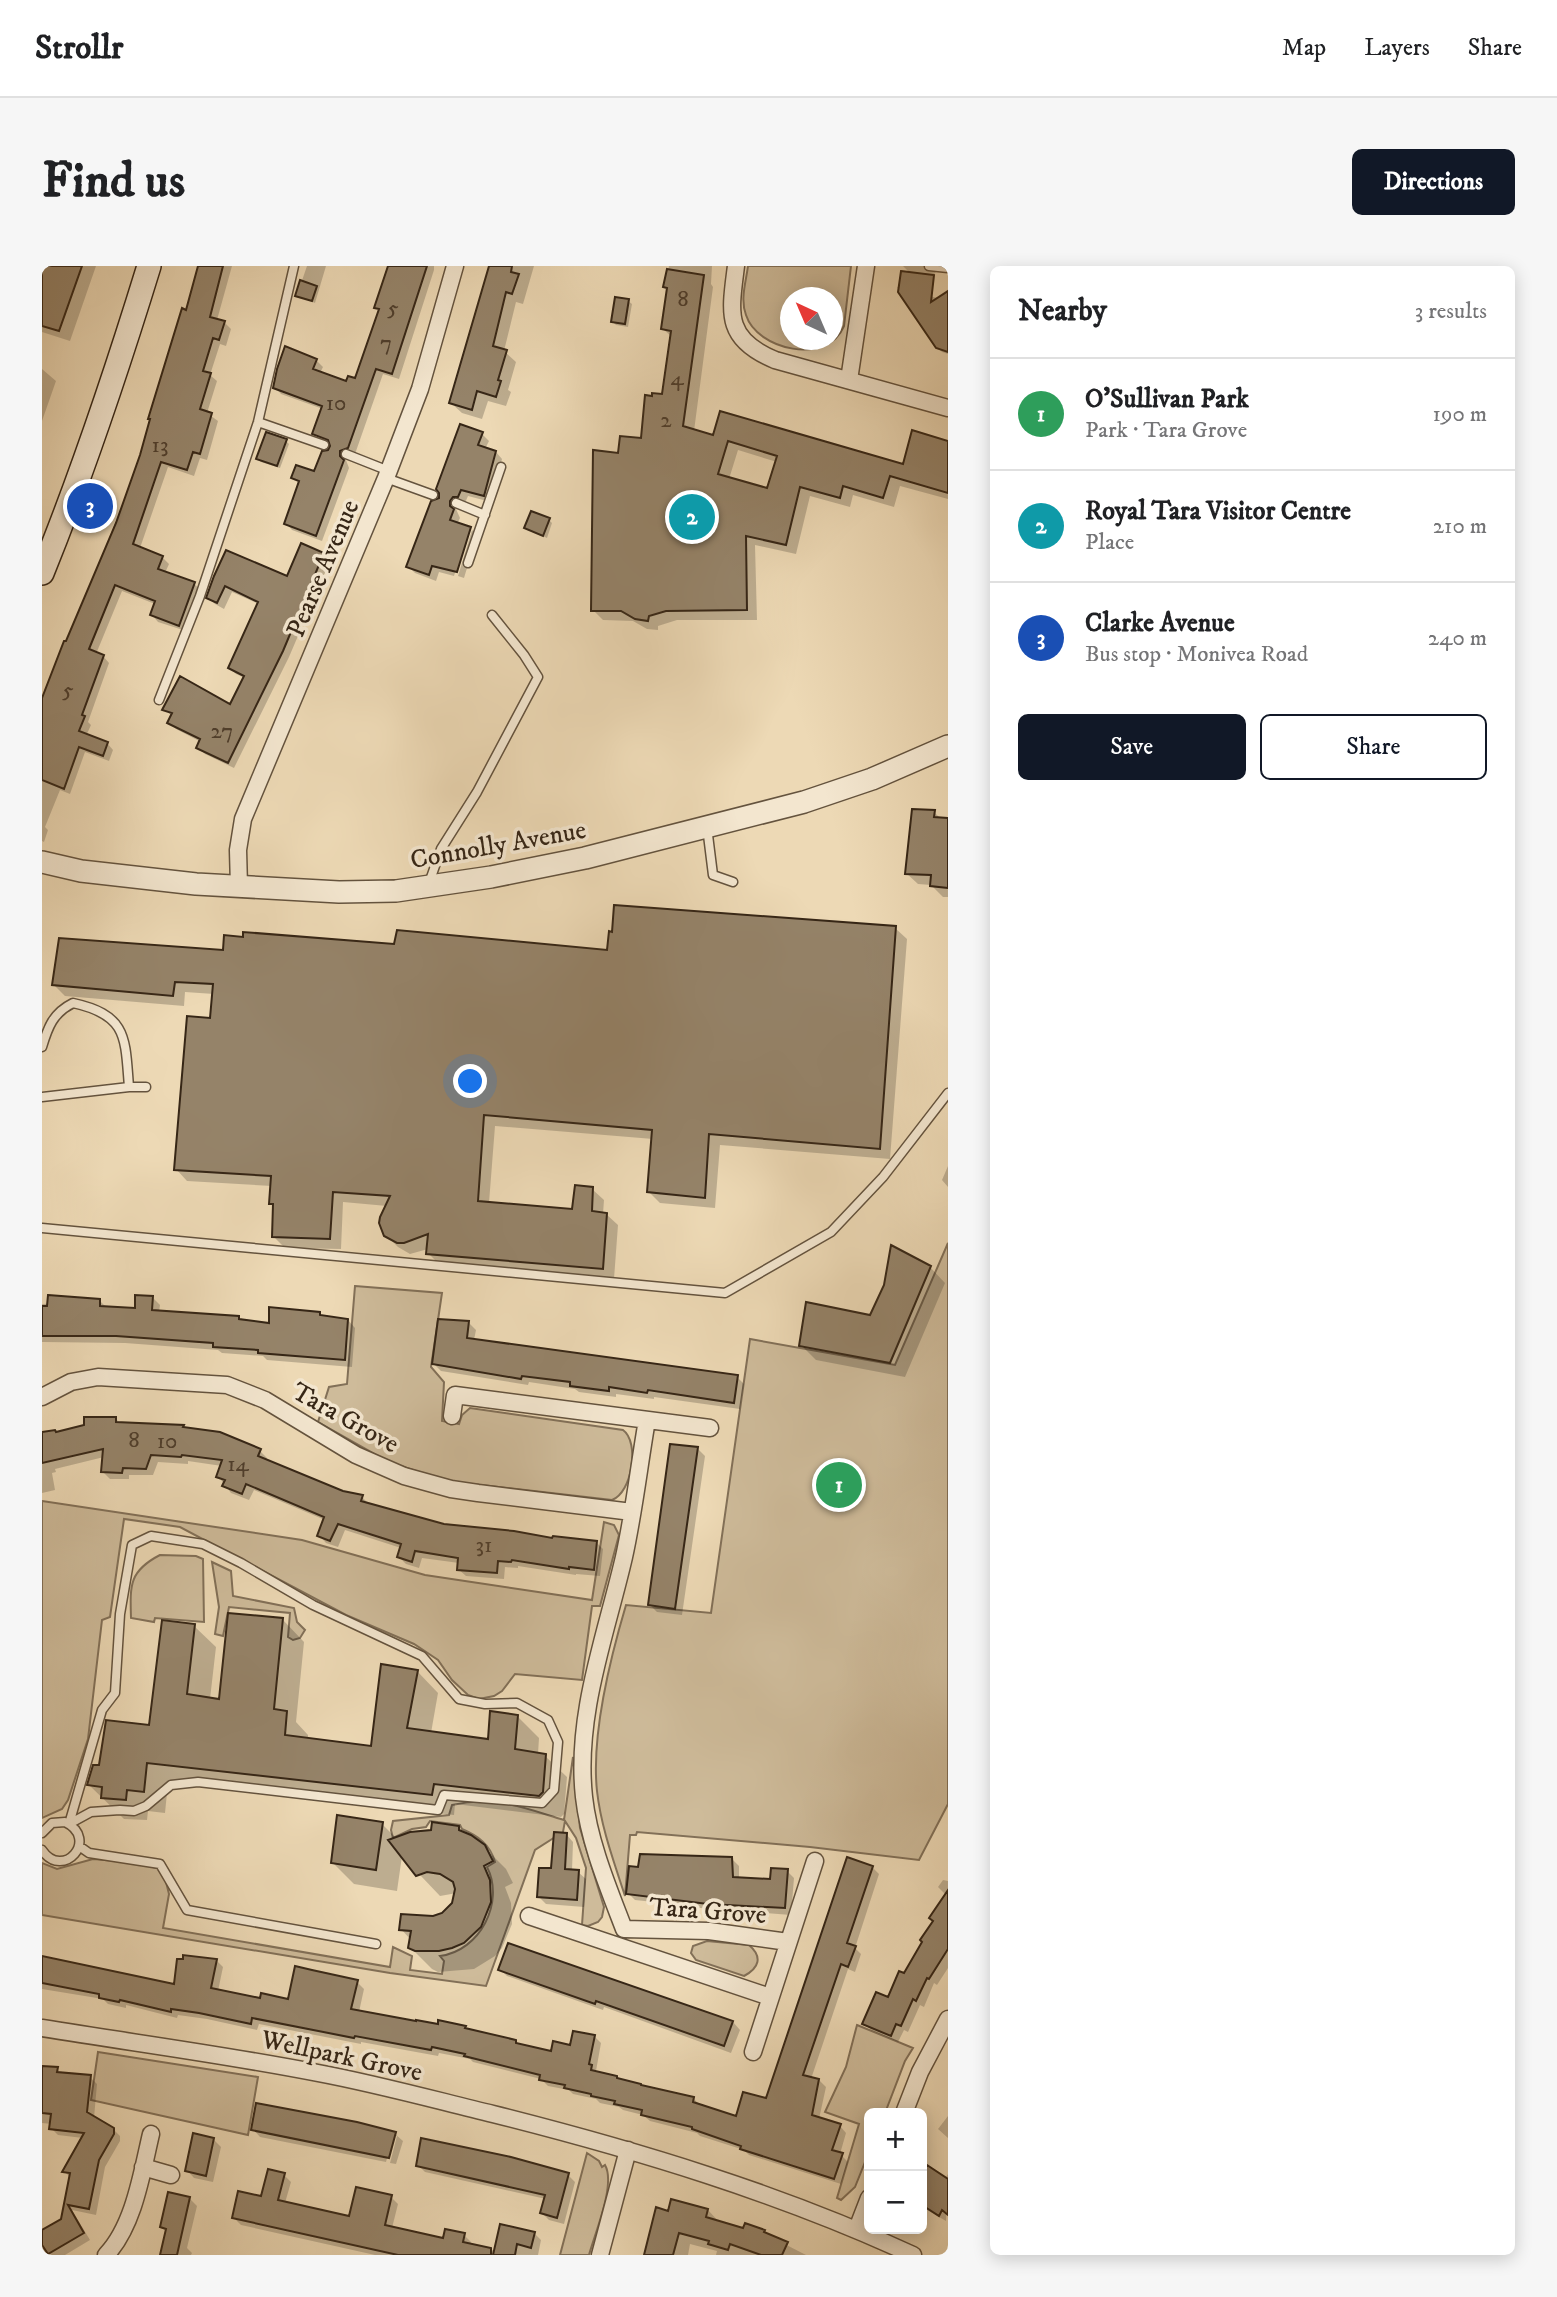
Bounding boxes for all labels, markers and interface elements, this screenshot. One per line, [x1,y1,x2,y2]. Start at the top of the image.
text: Strollr [35,28,123,69]
text: Map [1282,33,1326,63]
text: Layers [1364,33,1430,63]
text: Share [1468,33,1522,63]
button: Directions [1352,149,1515,215]
text: Find us [42,151,185,213]
house number: 8 [677,285,689,314]
north arrow [780,287,843,350]
text: Nearby [1018,293,1107,330]
house number: 5 [387,294,399,323]
text: 3 results [1415,297,1487,326]
house number: 7 [380,329,392,358]
house number: 4 [670,364,684,393]
text: O'Sullivan Park [1085,383,1249,416]
house number: 10 [326,389,346,418]
text: 1 [1037,400,1045,429]
text: 190 m [1433,400,1487,429]
house number: 2 [660,406,672,435]
text: Park · Tara Grove [1085,416,1247,445]
house number: 13 [151,431,169,460]
pin: 3 [67,480,113,532]
pin: 2 [669,491,715,543]
street label: Pearse Avenue [280,495,367,642]
text: Royal Tara Visitor Centre [1085,495,1351,528]
text: 2 [1035,512,1047,541]
text: 210 m [1433,512,1487,541]
text: Place [1085,528,1134,557]
text: Clarke Avenue [1085,607,1235,640]
text: 3 [1037,624,1045,653]
text: 240 m [1428,624,1487,653]
text: Bus stop · Monivea Road [1085,640,1308,669]
house number: 5 [62,676,74,705]
button: Save [1018,714,1246,780]
button: Share [1260,714,1487,780]
house number: 27 [211,717,233,746]
street label: Connolly Avenue [408,814,589,877]
your location [453,1064,487,1098]
street label: Tara Grove [286,1375,405,1461]
house number: 8 [128,1426,140,1455]
house number: 10 [157,1427,177,1456]
house number: 14 [227,1450,250,1479]
pin: 1 [816,1459,862,1511]
house number: 31 [475,1531,493,1560]
street label: Tara Grove [648,1891,768,1932]
street label: Wellpark Grove [257,2023,425,2090]
map controls [864,2108,927,2234]
button: + [864,2108,927,2171]
button: − [864,2171,927,2234]

